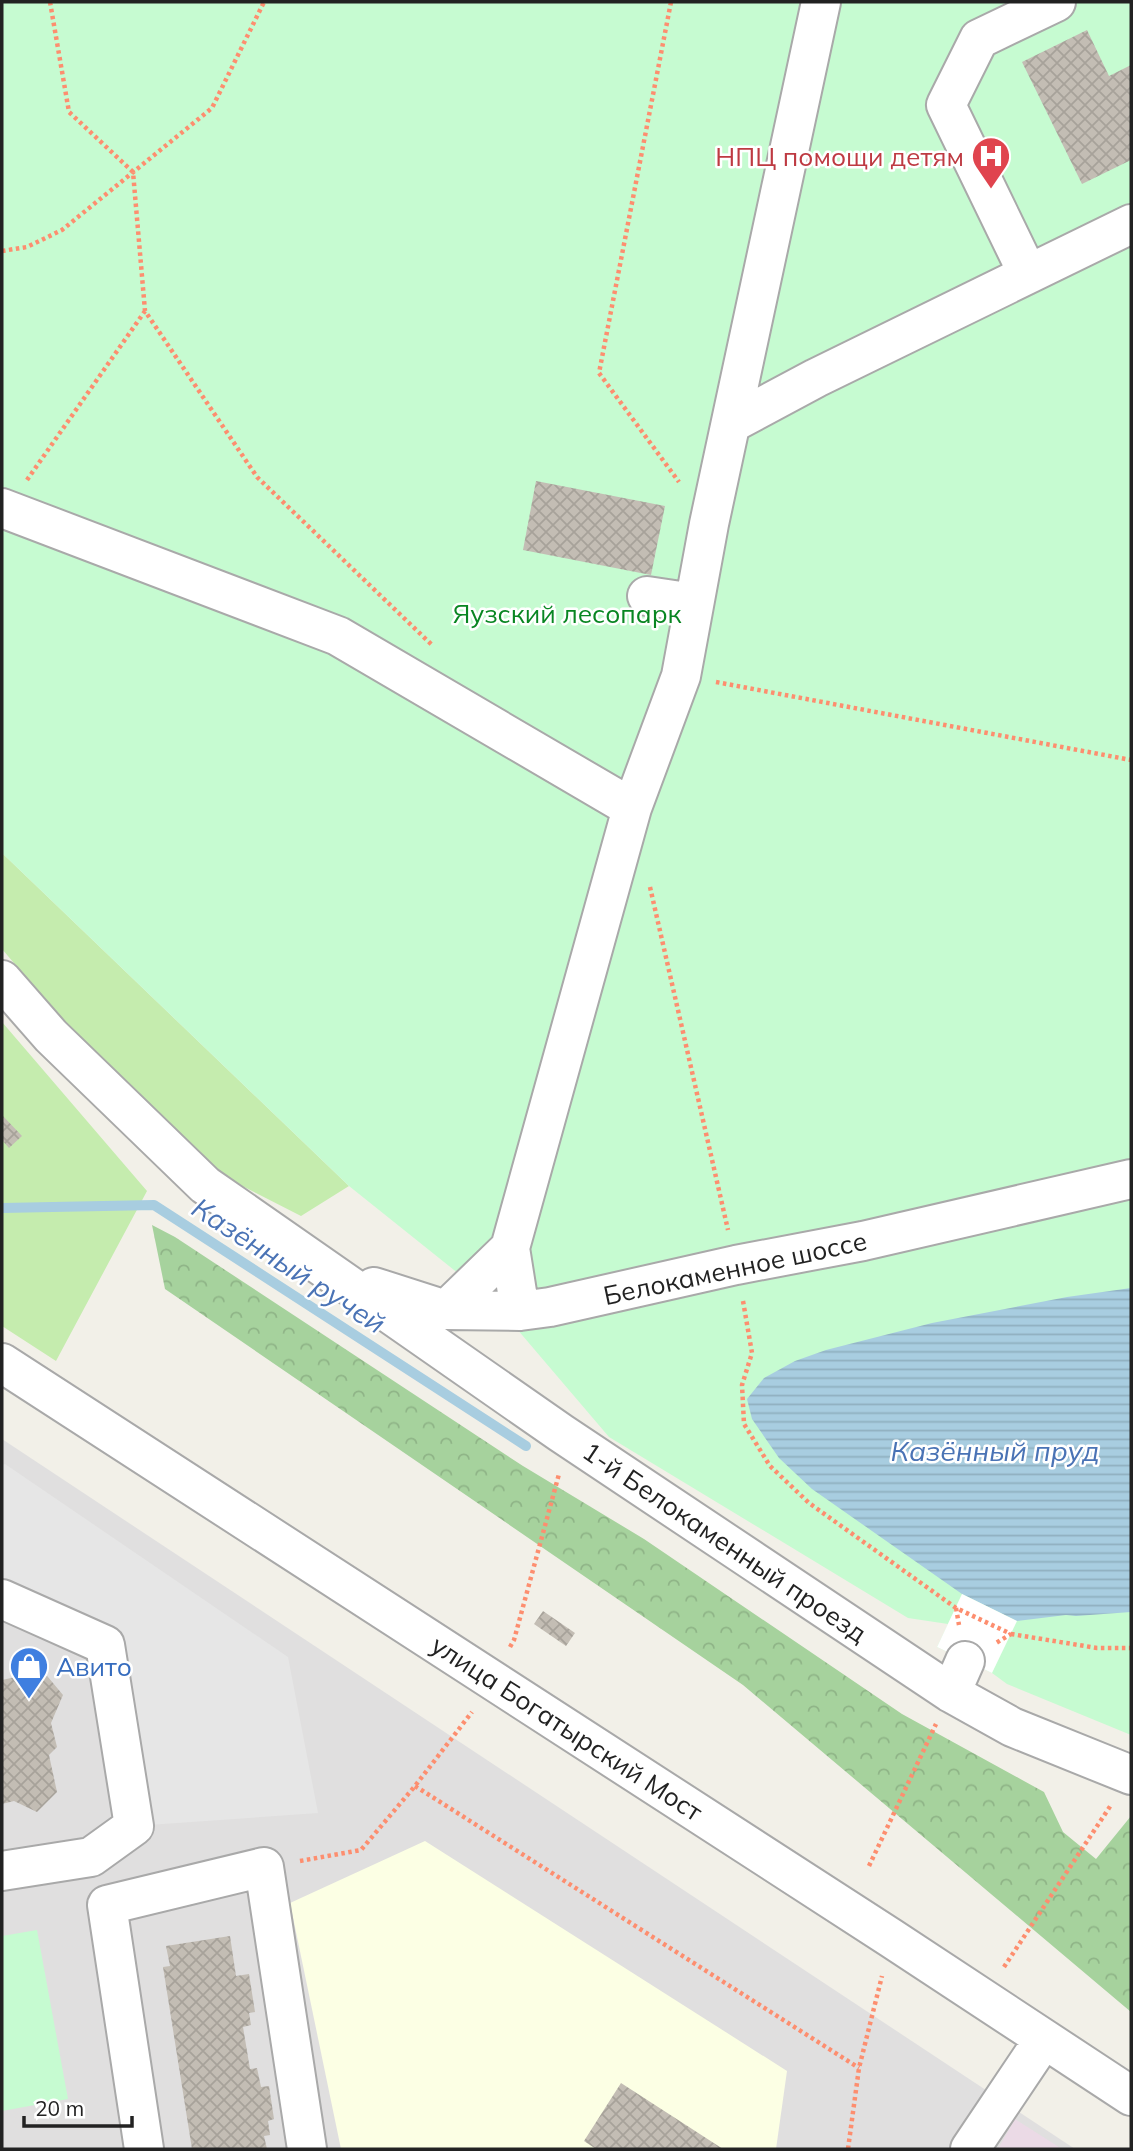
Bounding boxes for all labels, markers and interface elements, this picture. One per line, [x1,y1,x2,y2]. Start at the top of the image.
hospital icon: НПЦ помощи детям [970,135,1012,190]
place label: НПЦ помощи детям [715,140,964,173]
park label: Яузский лесопарк [452,597,682,630]
water label: Казённый ручей [186,1189,392,1341]
street label: Белокаменное шоссе [600,1224,870,1312]
water label: Казённый пруд [891,1433,1099,1468]
street label: 1-й Белокаменный проезд [577,1434,874,1650]
street label: улица Богатырский Мост [425,1628,709,1828]
shop icon: Авито [8,1645,50,1700]
place label: Авито [56,1650,132,1683]
scale bar [24,2084,133,2128]
text: 20 m [35,2095,84,2121]

